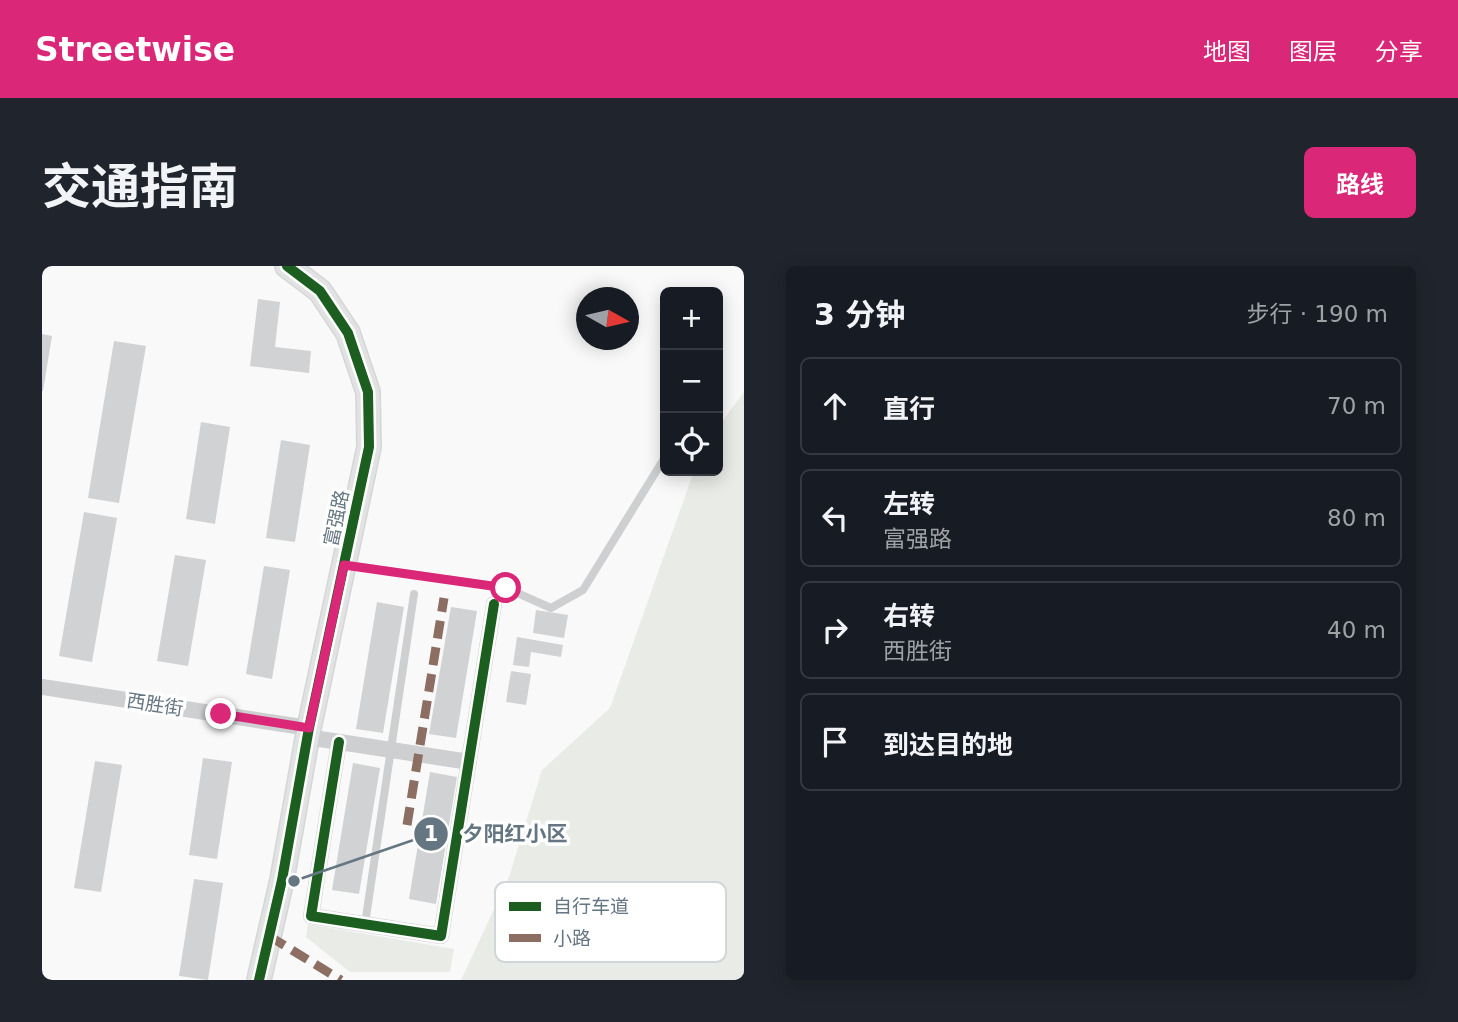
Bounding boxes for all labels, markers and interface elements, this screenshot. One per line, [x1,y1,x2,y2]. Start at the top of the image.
text: Streetwise [35,30,235,69]
text: 地图 [1203,38,1251,66]
text: 图层 [1289,38,1337,66]
text: 分享 [1375,38,1423,66]
button: 路线 [1304,147,1416,218]
text: 交通指南 [42,159,238,216]
north arrow [576,287,639,350]
map controls [660,287,723,476]
button: + [660,287,723,350]
text: 3 分钟 [814,297,905,332]
text: 步行 · 190 m [1246,301,1388,327]
button: − [660,350,723,413]
icon: ahead [816,387,854,425]
text: 70 m [1327,393,1386,419]
text: 直行 [883,394,935,424]
button: locate [660,413,723,476]
street label: 富强路 [319,488,353,548]
text: 左转 [883,489,935,519]
icon: left [816,499,854,537]
text: 80 m [1327,505,1386,531]
text: 富强路 [883,526,952,552]
route start [490,572,521,603]
text: 右转 [883,601,935,631]
icon: right [816,611,854,649]
text: 40 m [1327,617,1386,643]
text: 西胜街 [883,638,952,664]
street label: 西胜街 [125,689,185,719]
route end [205,698,236,729]
icon: arrive [816,723,854,761]
text: 到达目的地 [883,730,1013,760]
callout: 夕阳红小区 [414,813,582,855]
text: 1 [424,822,438,846]
text: 夕阳红小区 [463,822,568,846]
legend [495,882,726,962]
text: 自行车道 [553,895,629,917]
text: 小路 [553,927,591,949]

